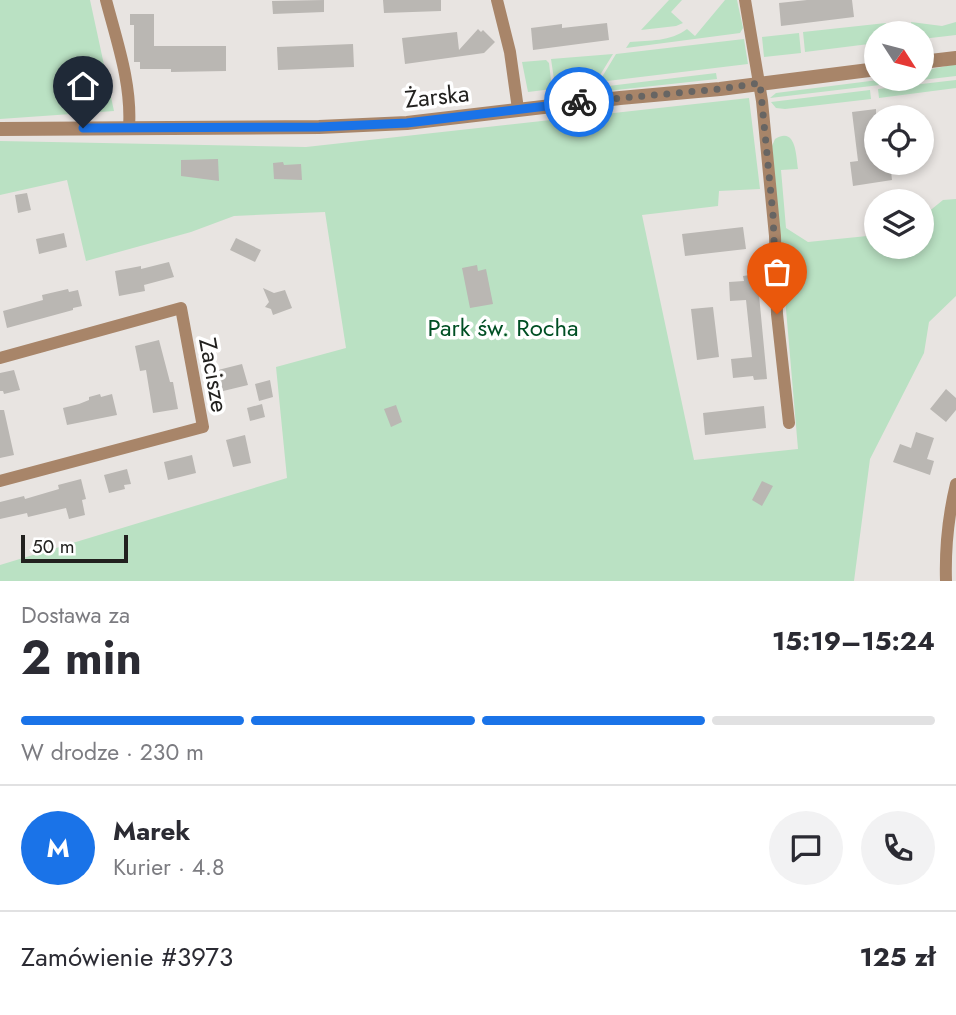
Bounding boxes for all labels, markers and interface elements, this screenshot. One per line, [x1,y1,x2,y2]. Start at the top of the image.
north arrow [864,21,934,91]
map controls [864,21,934,259]
pin [53,56,113,128]
icon: home [64,67,102,105]
courier [544,67,614,137]
street label: Żarska [403,75,471,117]
icon: bike [560,83,598,121]
button: locate [864,105,934,175]
button: layers [864,189,934,259]
pin [747,242,807,314]
icon: bag [758,253,796,291]
park label: Park św. Rocha [427,310,579,345]
street label: Zacisze [190,335,238,415]
scale bar [21,532,128,564]
text: 50 m [32,533,75,560]
text: Dostawa za [21,598,130,632]
text: 15:19–15:24 [772,622,935,660]
text: 2 min [21,625,142,691]
text: W drodze · 230 m [21,735,204,769]
button: chat [769,811,843,885]
button: phone [861,811,935,885]
text: Marek [113,812,190,850]
text: M [46,829,70,867]
text: Kurier · 4.8 [113,850,225,884]
text: Zamówienie #3973 [21,938,233,976]
text: 125 zł [860,938,935,976]

